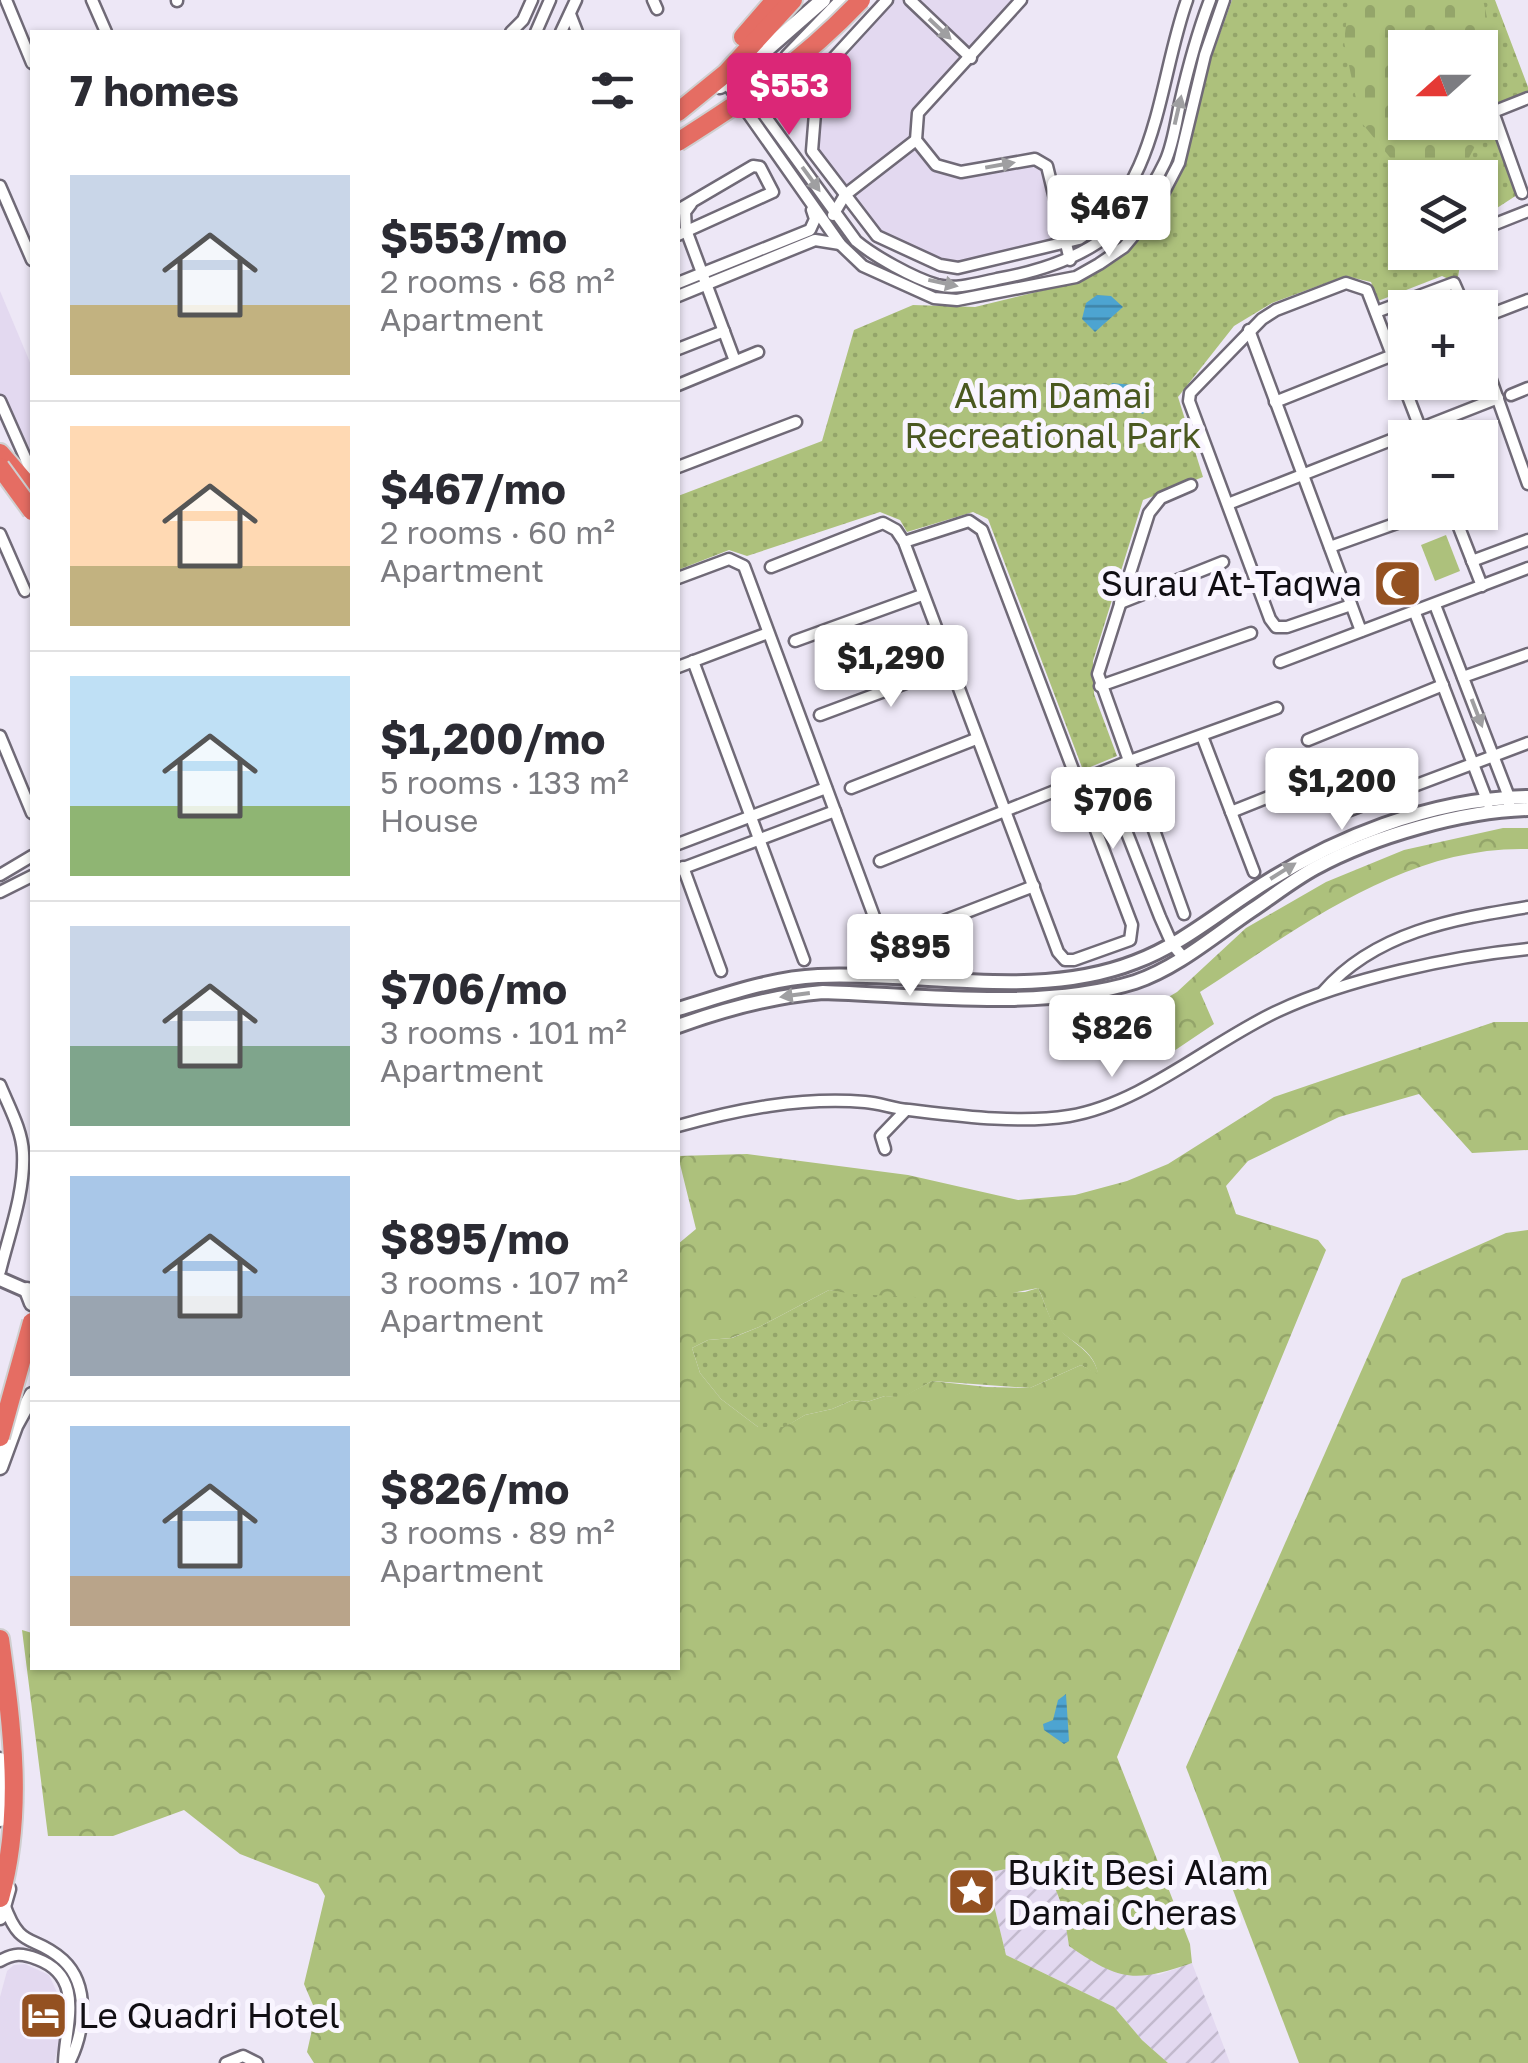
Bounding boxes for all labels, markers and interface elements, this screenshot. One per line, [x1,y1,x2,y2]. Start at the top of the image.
one-way arrow [928,17,952,40]
north arrow [1388,30,1498,140]
map controls [1388,30,1498,530]
pin: $553 [730,53,848,138]
icon: filters [585,63,640,118]
text: 7 homes [70,65,239,115]
text: $553 [749,66,829,104]
one-way arrow [1171,94,1186,125]
one-way arrow [985,157,1017,172]
button: layers [1388,160,1498,270]
one-way arrow [801,166,820,192]
pin: $467 [1050,175,1168,260]
text: $467 [1069,188,1149,226]
text: $553/mo [380,212,567,262]
icon: home [150,215,270,335]
text: 2 rooms · 68 m² [380,262,615,300]
one-way arrow [927,276,958,291]
button: + [1388,290,1498,400]
text: Apartment [380,300,544,338]
park label: Alam Damai Recreational Park [904,374,1202,456]
button: − [1388,420,1498,530]
text: $467/mo [380,463,566,513]
icon: home [150,466,270,586]
text: 2 rooms · 60 m² [380,513,615,551]
text: Apartment [380,551,544,589]
mosque icon: Surau At-Taqwa [1371,557,1423,609]
place label: Surau At-Taqwa [1101,562,1362,604]
pin: $1,290 [810,625,972,710]
text: $1,290 [837,638,945,676]
one-way arrow [1470,698,1485,728]
text: $1,200/mo [380,713,606,763]
icon: home [150,716,270,836]
pin: $1,200 [1261,748,1423,833]
text: $1,200 [1287,761,1397,799]
text: 5 rooms · 133 m² [380,763,629,801]
pin: $706 [1054,767,1172,852]
text: $706 [1073,780,1153,818]
text: House [380,801,478,839]
one-way arrow [1270,863,1297,881]
pin: $895 [851,914,969,999]
text: $895 [869,927,951,965]
text: $706/mo [380,963,567,1013]
icon: home [150,966,270,1086]
one-way arrow [779,987,810,1003]
pin: $826 [1053,995,1171,1080]
text: $826 [1071,1008,1153,1046]
text: 3 rooms · 101 m² [380,1013,627,1051]
text: Apartment [380,1051,544,1089]
text: $895/mo [380,1213,569,1263]
icon: home [150,1216,270,1336]
text: 3 rooms · 107 m² [380,1263,628,1301]
text: Apartment [380,1301,544,1339]
text: $826/mo [380,1463,569,1513]
icon: home [150,1466,270,1586]
text: 3 rooms · 89 m² [380,1513,615,1551]
text: Apartment [380,1551,544,1589]
place label: Bukit Besi Alam Damai Cheras [1007,1851,1269,1933]
place icon: Bukit Besi Alam Damai Cheras [946,1866,998,1918]
hotel icon: Le Quadri Hotel [17,1989,69,2041]
place label: Le Quadri Hotel [78,1994,340,2036]

